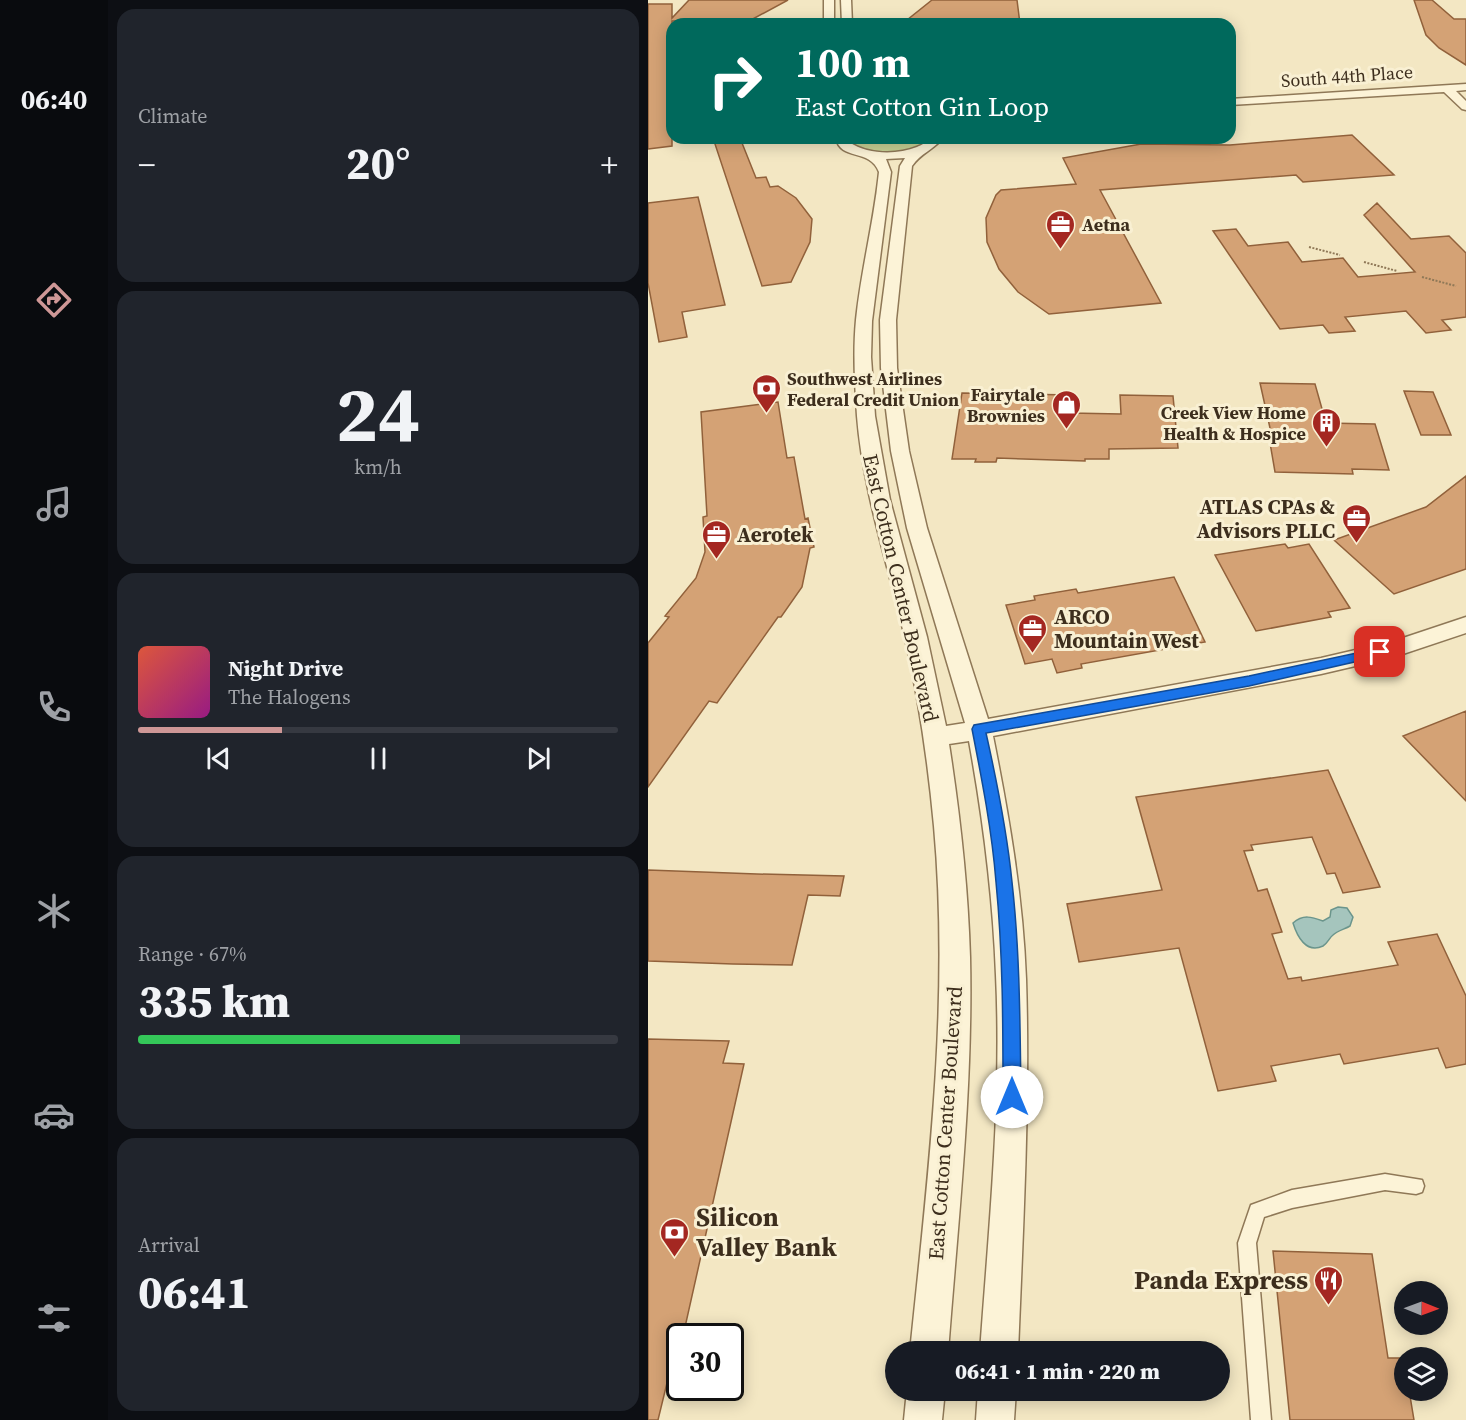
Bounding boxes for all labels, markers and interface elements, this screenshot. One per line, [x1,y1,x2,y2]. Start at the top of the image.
text: 100 m [795,33,910,91]
icon: right [696,42,774,120]
street label: South 44th Place [1280,59,1414,93]
text: 06:40 [21,81,87,118]
text: East Cotton Gin Loop [795,88,1049,125]
text: Climate [138,102,207,130]
text: 20° [346,132,410,194]
text: − [138,142,156,187]
text: + [600,142,618,187]
office icon: Aetna [1045,208,1077,250]
place label: Aetna [1082,212,1131,237]
icon: directions [33,279,75,321]
text: 24 [336,360,420,467]
place label: Southwest Airlines Federal Credit Union [787,366,959,412]
bank icon: Southwest Airlines Federal Credit Union [750,372,782,414]
place label: Fairytale Brownies [967,382,1045,428]
shop icon: Fairytale Brownies [1050,388,1082,430]
place label: Creek View Home Health & Hospice [1161,400,1306,446]
building icon: Creek View Home Health & Hospice [1311,406,1343,448]
street label: East Cotton Center Boulevard [856,451,946,725]
text: km/h [354,453,402,481]
icon: music [33,483,75,525]
place label: ATLAS CPAs & Advisors PLLC [1197,492,1335,545]
office icon: ATLAS CPAs & Advisors PLLC [1340,502,1372,544]
office icon: Aerotek [700,518,732,560]
place label: Aerotek [737,520,814,549]
place label: ARCO Mountain West [1054,602,1199,655]
office icon: ARCO Mountain West [1017,612,1049,654]
pin [1354,626,1405,677]
icon: arrive [1363,635,1396,668]
text: Night Drive [228,653,343,683]
text: The Halogens [228,683,351,711]
icon: phone [33,686,75,728]
icon: previous [202,742,235,775]
icon: pause [362,742,395,775]
icon: next [522,742,555,775]
icon: climate [33,890,75,932]
text: Range · 67% [138,940,247,968]
text: 335 km [138,970,290,1032]
street label: East Cotton Center Boulevard [921,985,969,1261]
position arrow [980,1065,1044,1129]
icon: car [33,1094,75,1136]
place label: Silicon Valley Bank [696,1199,837,1265]
bank icon: Silicon Valley Bank [659,1216,691,1258]
text: Arrival [138,1231,200,1259]
text: 06:41 [138,1261,251,1323]
place label: Panda Express [1134,1262,1308,1298]
restaurant icon: Panda Express [1313,1264,1345,1306]
north arrow [1394,1281,1448,1335]
map controls [1394,1281,1448,1401]
icon: filters [33,1297,75,1339]
speed limit sign: 30 [666,1323,744,1401]
button: layers [1394,1347,1448,1401]
text: 06:41 · 1 min · 220 m [955,1356,1160,1386]

